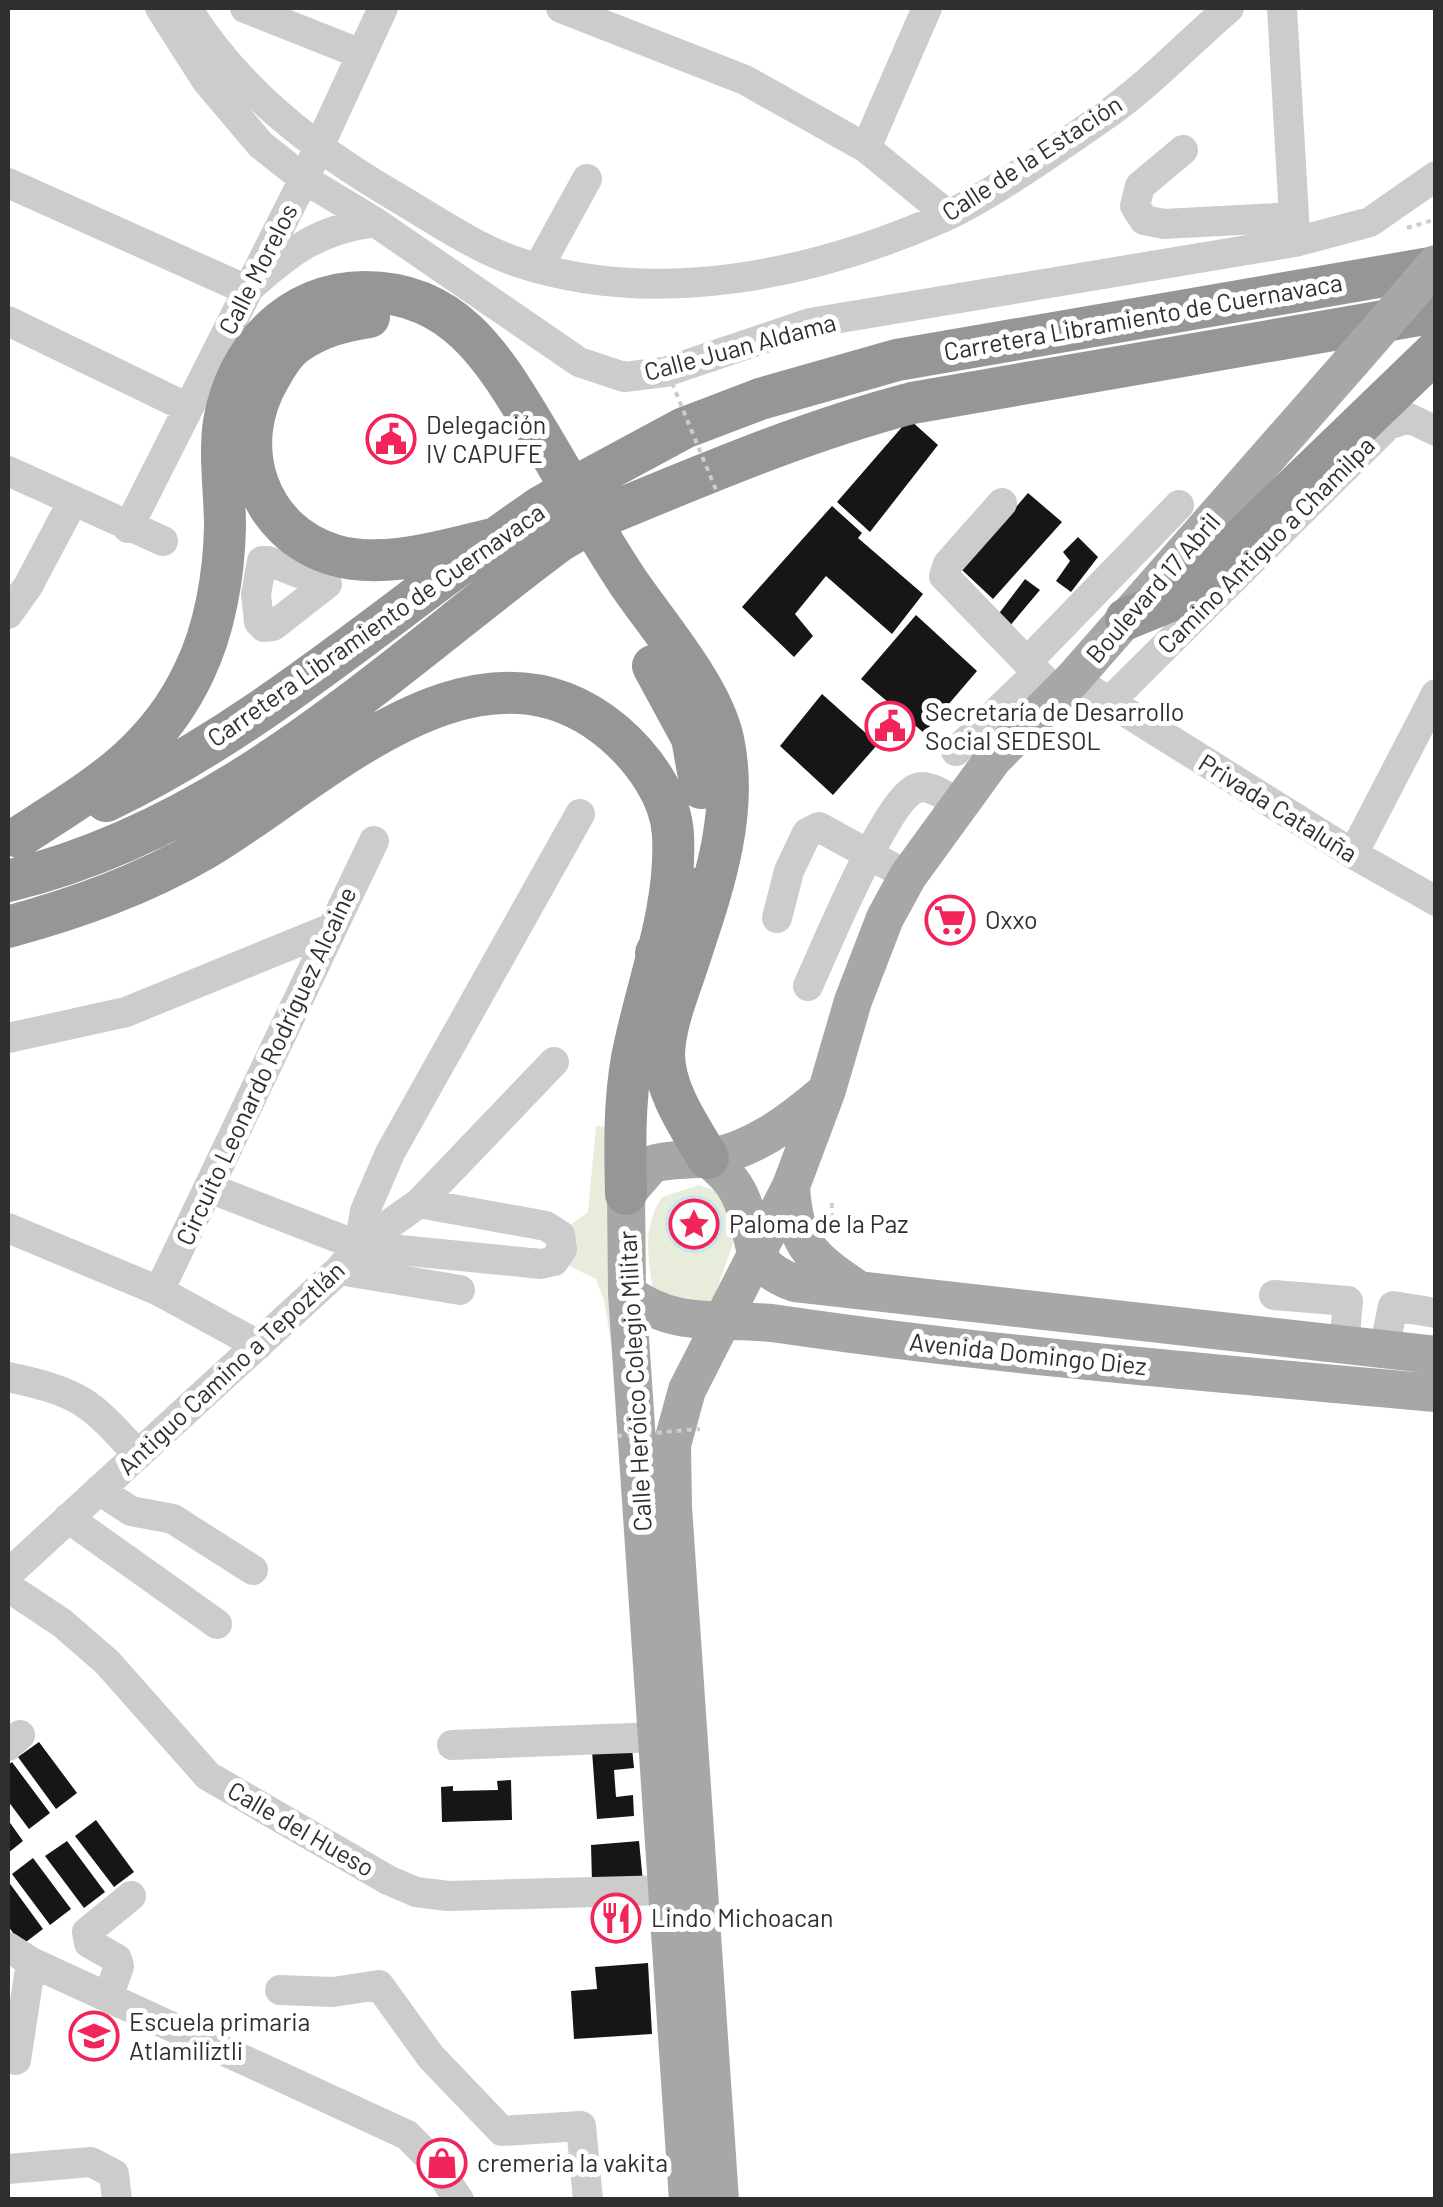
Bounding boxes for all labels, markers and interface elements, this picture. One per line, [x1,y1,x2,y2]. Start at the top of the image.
street label: Calle de la Estación [936,88,1127,226]
street label: Calle Morelos [211,198,303,339]
street label: Carretera Libramiento de Cuernavaca [941,266,1345,366]
street label: Calle Juan Aldama [640,306,839,386]
place label: Delegación IV CAPUFE [426,409,546,468]
public building icon: Delegación IV CAPUFE [365,413,417,465]
street label: Camino Antiguo a Chamilpa [1150,429,1380,659]
street label: Carretera Libramiento de Cuernavaca [201,496,550,752]
street label: Boulevard 17 Abril [1079,506,1226,669]
place label: Secretaría de Desarrollo Social SEDESOL [925,696,1184,755]
public building icon: Secretaría de Desarrollo Social SEDESOL [864,700,916,752]
street label: Privada Cataluña [1194,746,1363,868]
street label: Circuito Leonardo Rodríguez Alcaine [169,882,362,1250]
supermarket icon: Oxxo [924,894,976,946]
place label: Oxxo [985,904,1038,934]
place icon: Paloma de la Paz [668,1198,720,1250]
place label: Paloma de la Paz [729,1208,908,1238]
street label: Calle Heróico Colegio Militar [611,1230,657,1532]
street label: Antiguo Camino a Tepoztlán [111,1254,350,1480]
street label: Avenida Domingo Diez [908,1326,1148,1380]
street label: Calle del Hueso [223,1774,380,1882]
restaurant icon: Lindo Michoacan [590,1892,642,1944]
place label: Lindo Michoacan [651,1902,833,1932]
place label: Escuela primaria Atlamiliztli [129,2006,310,2065]
school or university icon: Escuela primaria Atlamiliztli [68,2010,120,2062]
shop icon: cremeria la vakita [416,2137,468,2189]
place label: cremeria la vakita [477,2147,668,2177]

